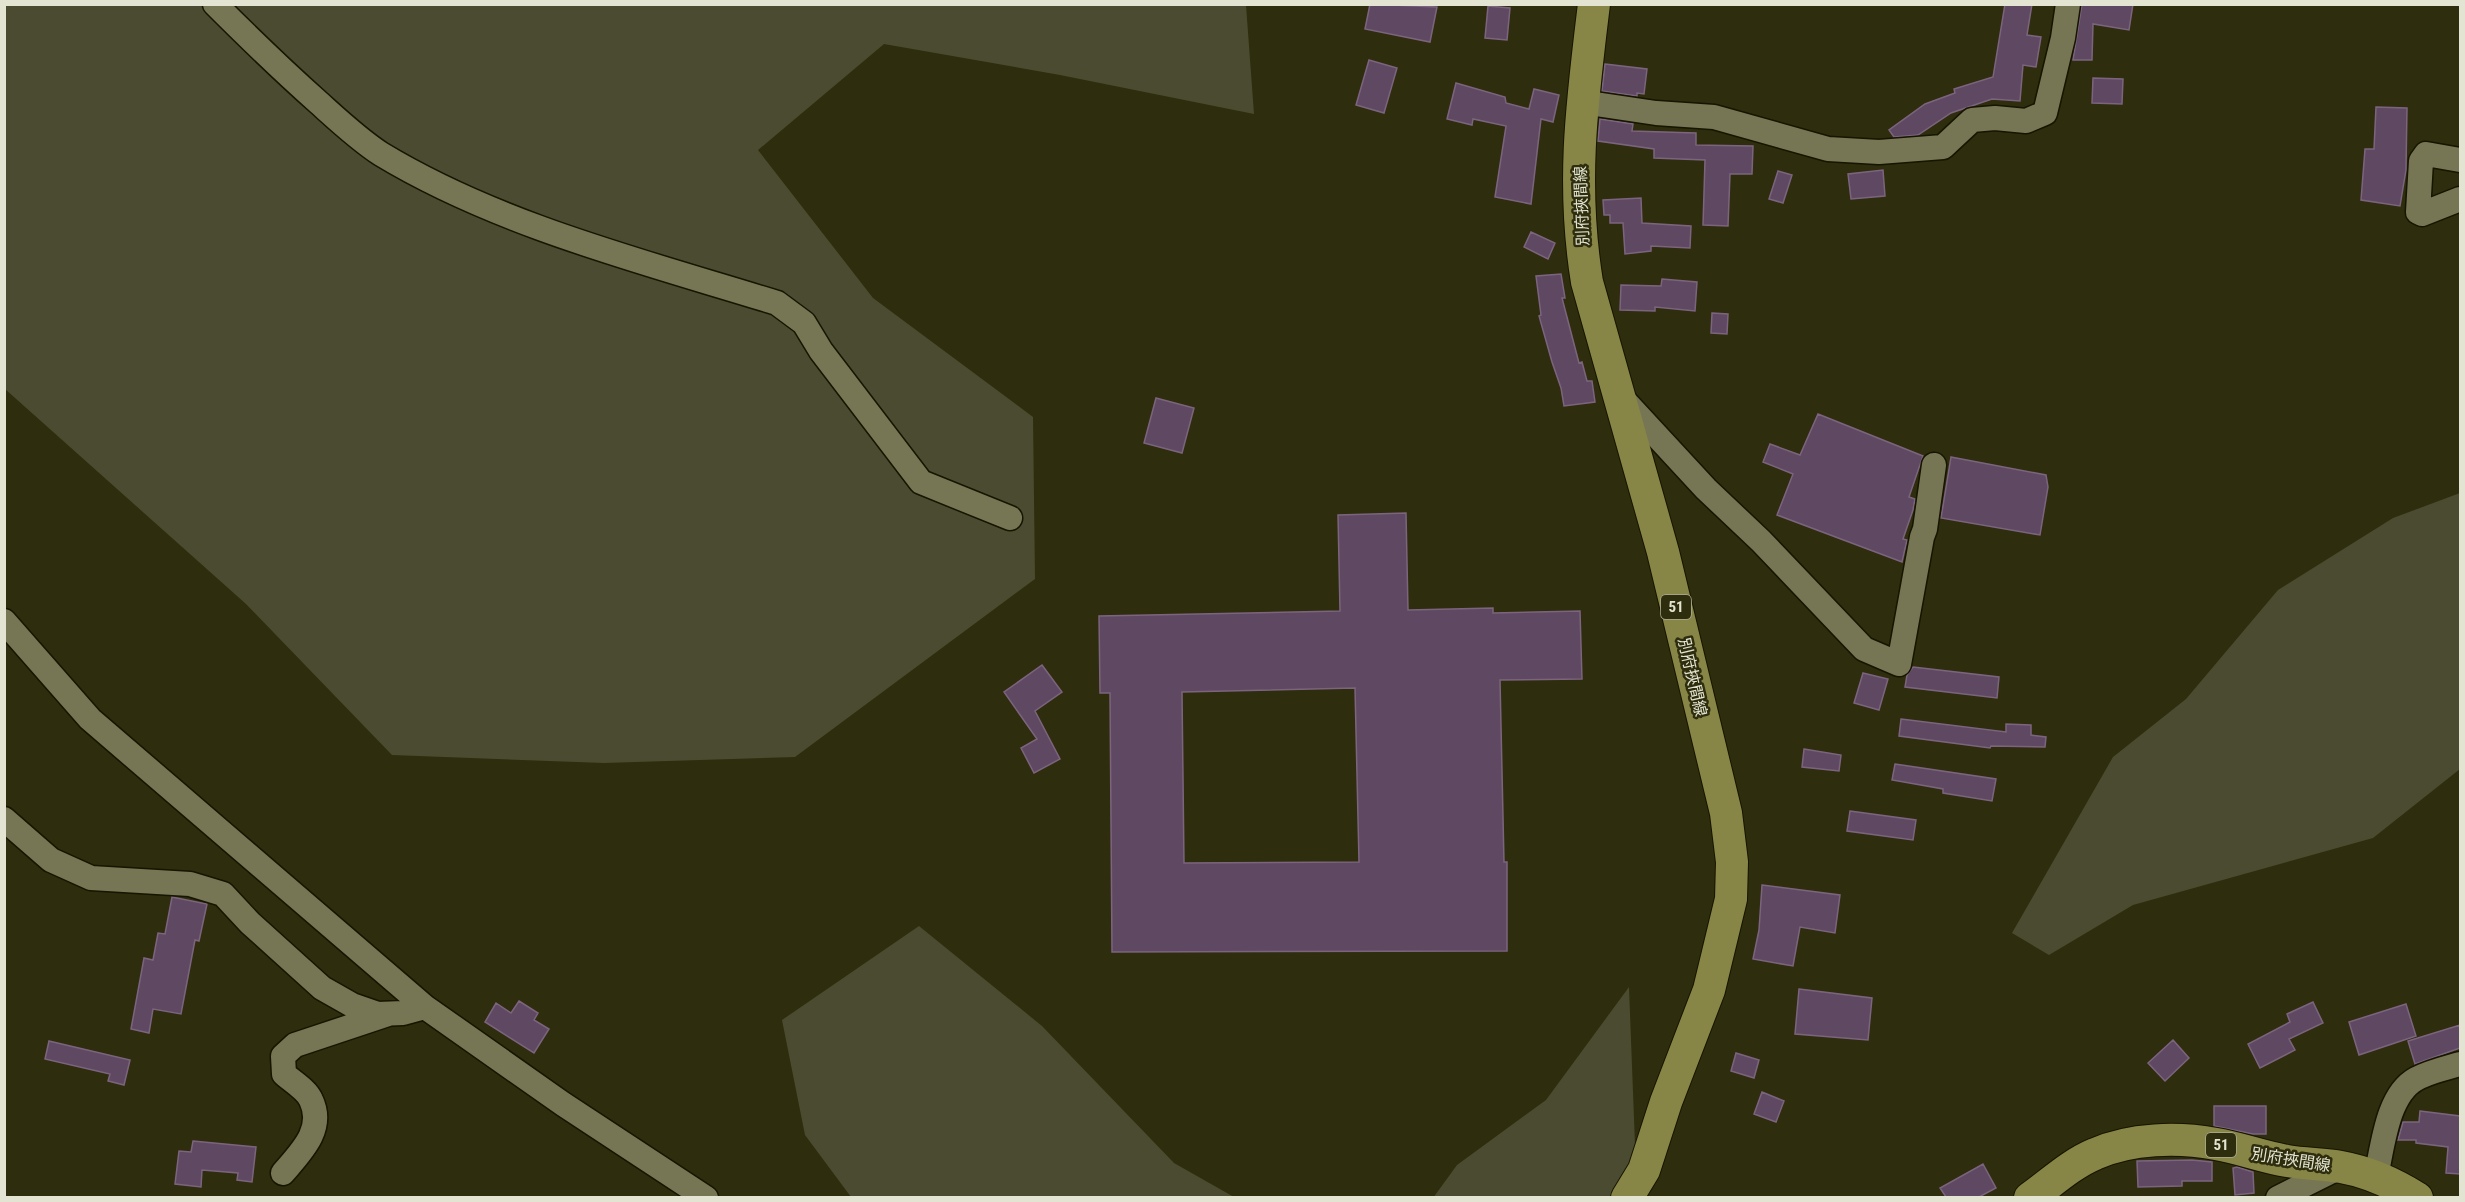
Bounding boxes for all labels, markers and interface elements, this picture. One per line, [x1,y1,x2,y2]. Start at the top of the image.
street label: 別府挾間線 [1571,166,1592,246]
road number: 51 [1661,595,1691,619]
street label: 別府挾間線 [1674,636,1711,718]
road number: 51 [2206,1133,2236,1157]
street label: 別府挾間線 [2250,1144,2332,1175]

